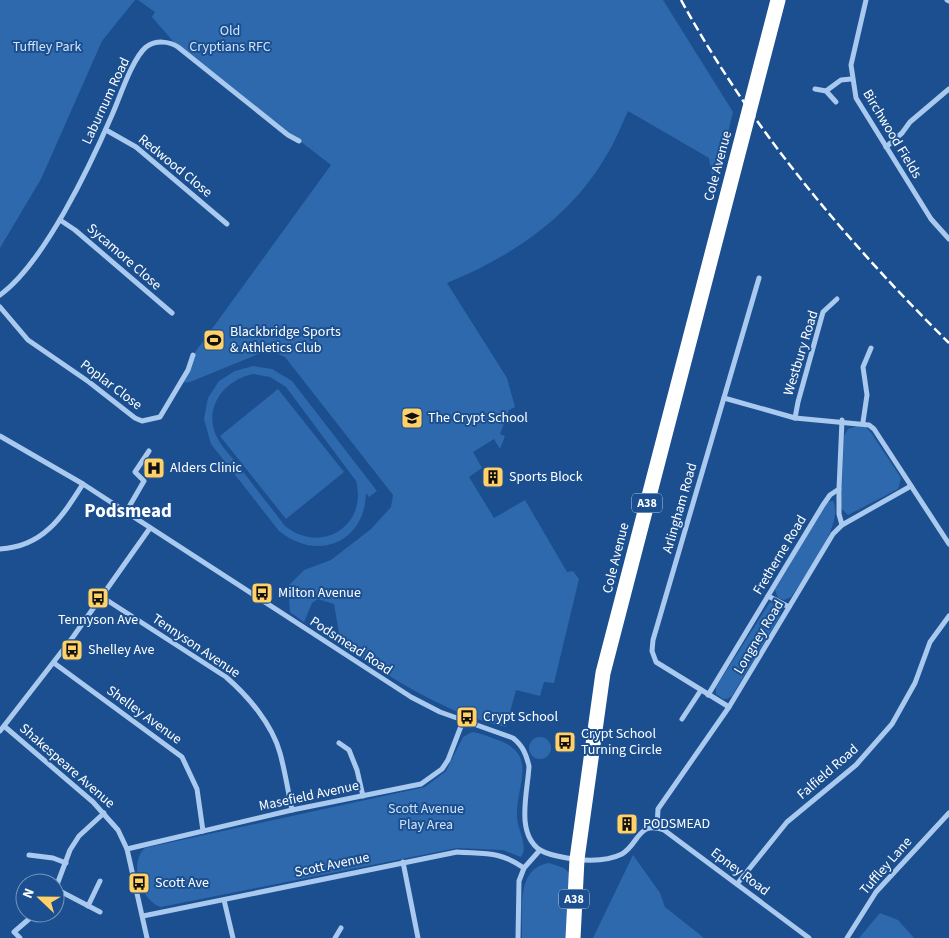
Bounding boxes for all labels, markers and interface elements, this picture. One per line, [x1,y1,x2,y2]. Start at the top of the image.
park label: Old Cryptians RFC [189,21,271,57]
park label: Tuffley Park [13,37,81,57]
street label: Laburnum Road [77,54,135,148]
street label: Birchwood Fields [858,86,927,182]
street label: Cole Avenue [699,129,737,203]
street label: Redwood Close [134,130,216,202]
street label: Sycamore Close [82,219,166,295]
street label: Westbury Road [779,308,823,398]
place label: Blackbridge Sports & Athletics Club [230,322,341,358]
sports icon: Blackbridge Sports & Athletics Club [202,328,226,352]
street label: Poplar Close [76,355,146,415]
school or university icon: The Crypt School [400,406,424,430]
place label: The Crypt School [428,408,528,428]
hospital icon: Alders Clinic [142,456,166,480]
place label: Alders Clinic [170,458,242,478]
street label: Arlingham Road [658,460,702,556]
building icon: Sports Block [481,465,505,489]
place label: Sports Block [509,467,583,487]
road number: A38 [632,493,662,512]
district label: Podsmead [84,498,172,525]
street label: Fretherne Road [748,511,812,599]
street label: Cole Avenue [598,521,634,595]
bus stop icon: Milton Avenue [250,581,274,605]
place label: Milton Avenue [278,583,361,603]
bus stop icon: Tennyson Ave [86,586,110,610]
street label: Longney Road [729,596,789,678]
street label: Tennyson Avenue [148,609,244,683]
place label: Tennyson Ave [58,610,138,630]
street label: Podsmead Road [306,612,396,680]
bus stop icon: Shelley Ave [60,638,84,662]
place label: Shelley Ave [88,640,155,660]
street label: Shelley Avenue [102,681,186,749]
bus stop icon: Crypt School [455,705,479,729]
place label: Crypt School [483,707,558,727]
street label: Shakespeare Avenue [15,719,119,813]
place label: Crypt School Turning Circle [581,724,662,760]
bus stop icon: Crypt School Turning Circle [553,730,577,754]
street label: Falfield Road [793,740,863,804]
street label: Masefield Avenue [257,776,361,816]
park label: Scott Avenue Play Area [388,799,464,835]
building icon: PODSMEAD [615,812,639,836]
place label: PODSMEAD [643,814,710,834]
street label: Tuffley Lane [855,833,917,899]
street label: Epney Road [706,843,774,901]
street label: Scott Avenue [293,847,371,883]
bus stop icon: Scott Ave [127,871,151,895]
north arrow [15,873,65,923]
place label: Scott Ave [155,873,209,893]
text: N [18,885,40,902]
road number: A38 [559,890,589,909]

